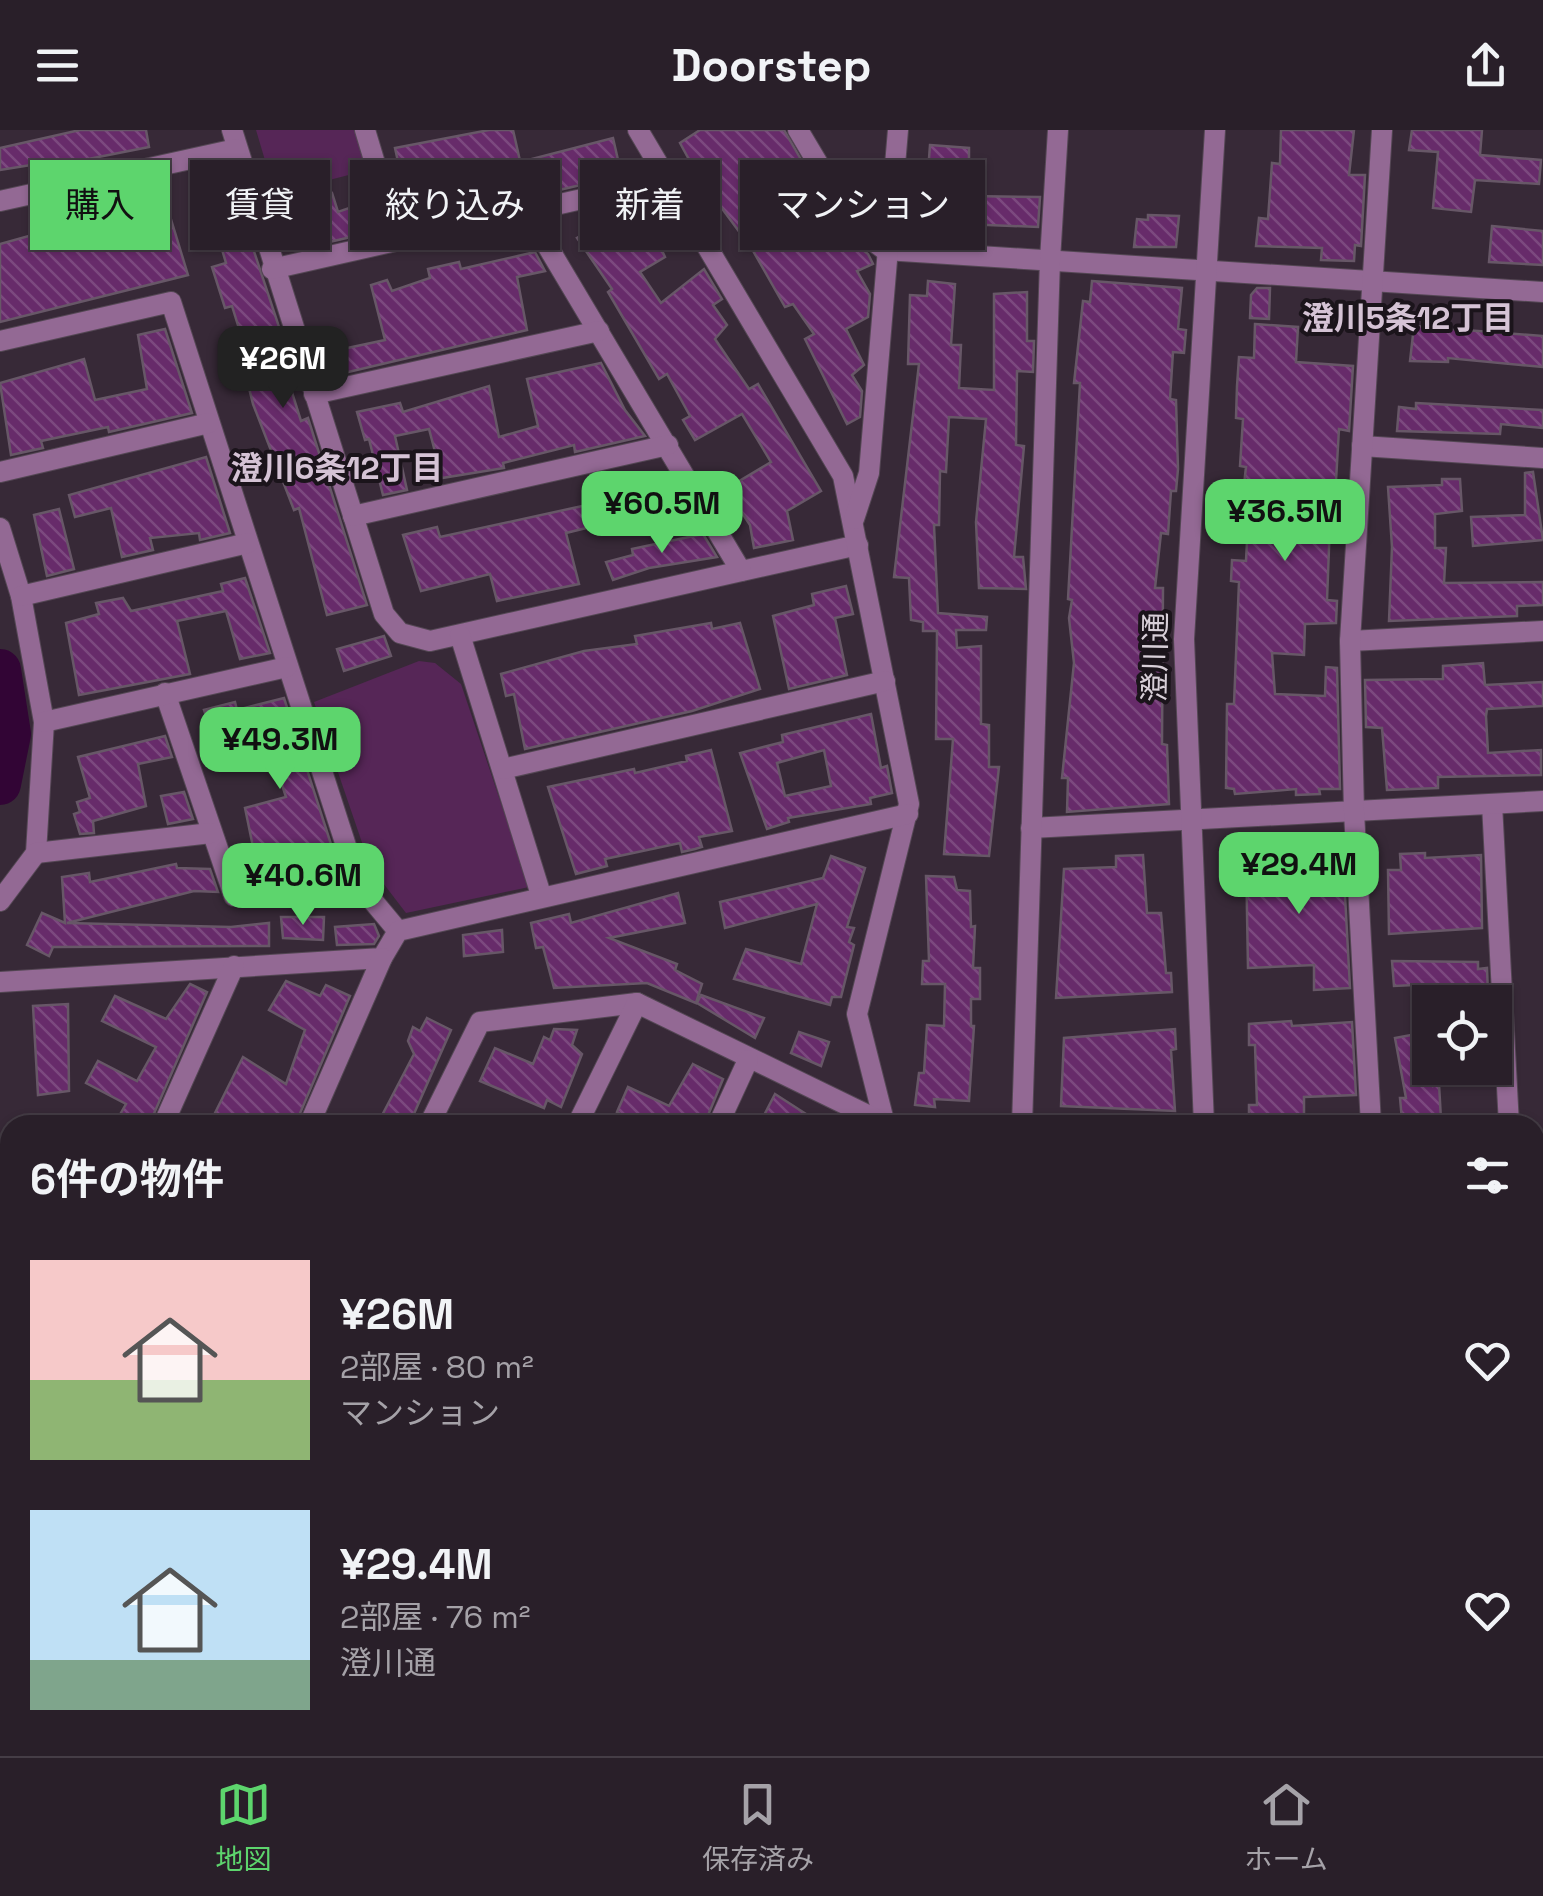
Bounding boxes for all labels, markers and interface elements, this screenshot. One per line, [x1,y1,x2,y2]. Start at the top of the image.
text: Doorstep [672,37,871,94]
icon: menu [30,38,85,93]
icon: share [1458,38,1513,93]
chip: 購入 [30,160,170,250]
chip: 賃貸 [190,160,330,250]
chip: 絞り込み [350,160,560,250]
chip: 新着 [580,160,720,250]
chip: マンション [740,160,985,250]
district label: 澄川5条12丁目 [1302,298,1514,338]
pin: ¥26M [224,326,342,411]
text: ¥26M [240,338,326,378]
district label: 澄川6条12丁目 [230,448,444,488]
pin: ¥60.5M [581,471,743,556]
pin: ¥36.5M [1204,479,1366,564]
text: ¥60.5M [604,483,720,523]
text: ¥36.5M [1227,491,1343,531]
street label: 澄川通 [1135,612,1175,702]
pin: ¥49.3M [199,707,361,792]
text: ¥49.3M [222,719,338,759]
pin: ¥29.4M [1218,832,1380,917]
pin: ¥40.6M [222,843,384,928]
text: ¥29.4M [1241,844,1357,884]
text: ¥40.6M [244,855,362,895]
map controls [1412,985,1512,1085]
button: locate [1412,985,1512,1085]
icon: filters [1460,1148,1515,1203]
text: 6件の物件 [30,1153,224,1206]
text: ¥26M [340,1288,454,1341]
icon: home [110,1300,230,1420]
icon: heart [1460,1333,1515,1388]
text: 2部屋 · 80 m² [340,1347,534,1387]
text: マンション [340,1393,500,1433]
text: ¥29.4M [340,1538,493,1591]
icon: home [110,1550,230,1670]
icon: heart [1460,1583,1515,1638]
text: 2部屋 · 76 m² [340,1597,531,1637]
text: 澄川通 [340,1643,436,1683]
tab: 地図 [215,1777,271,1877]
tab: 保存済み [702,1777,814,1877]
tab: ホーム [1245,1777,1328,1877]

